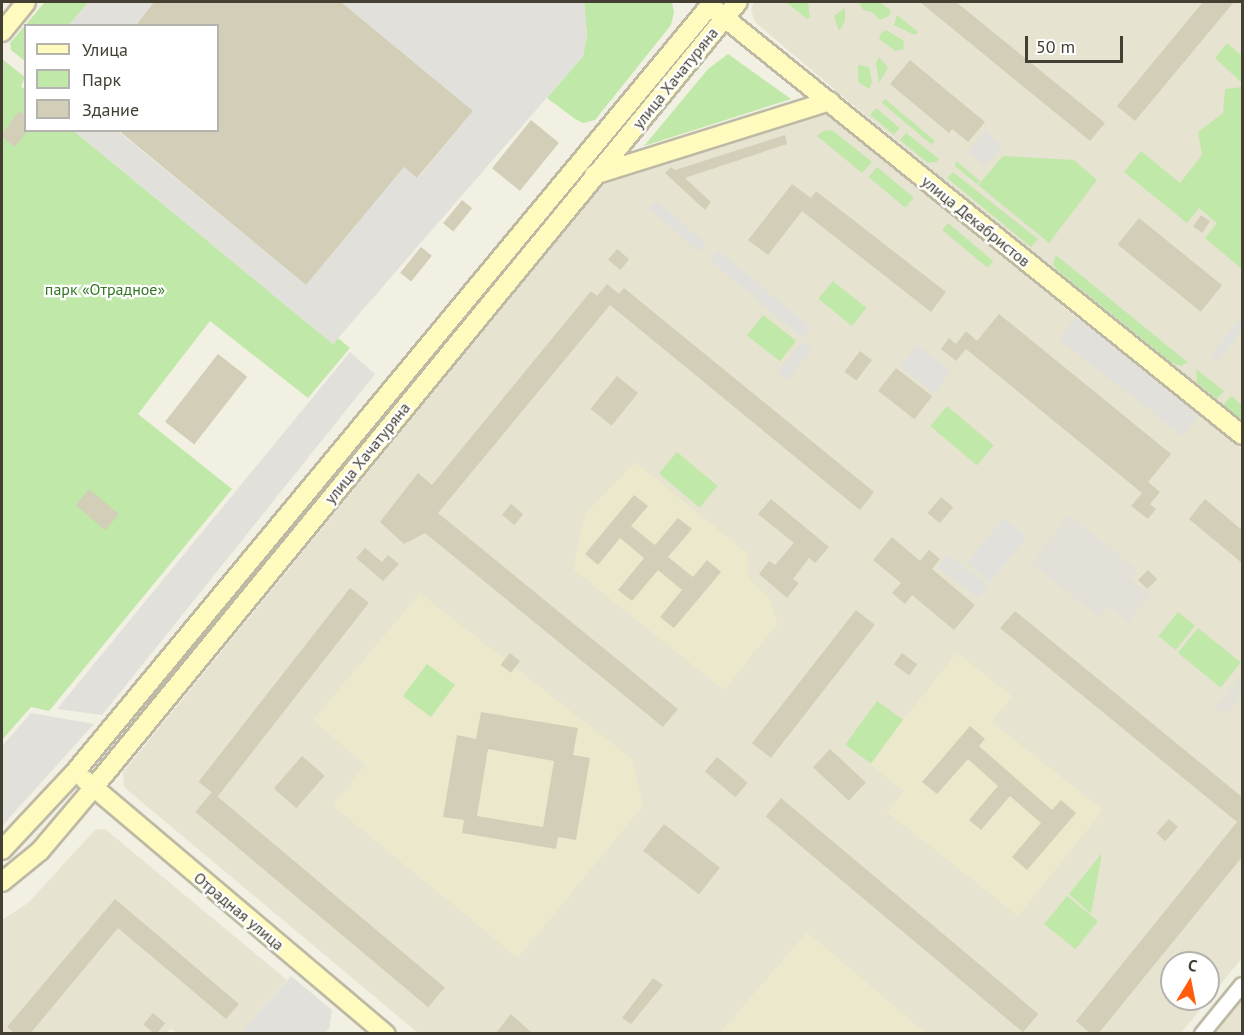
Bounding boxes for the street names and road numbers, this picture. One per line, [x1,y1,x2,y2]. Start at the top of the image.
street label: улица Хачатуряна [628,23,722,133]
street label: улица Декабристов [918,171,1034,271]
street label: улица Хачатуряна [320,398,414,508]
street label: Отрадная улица [190,868,288,954]

